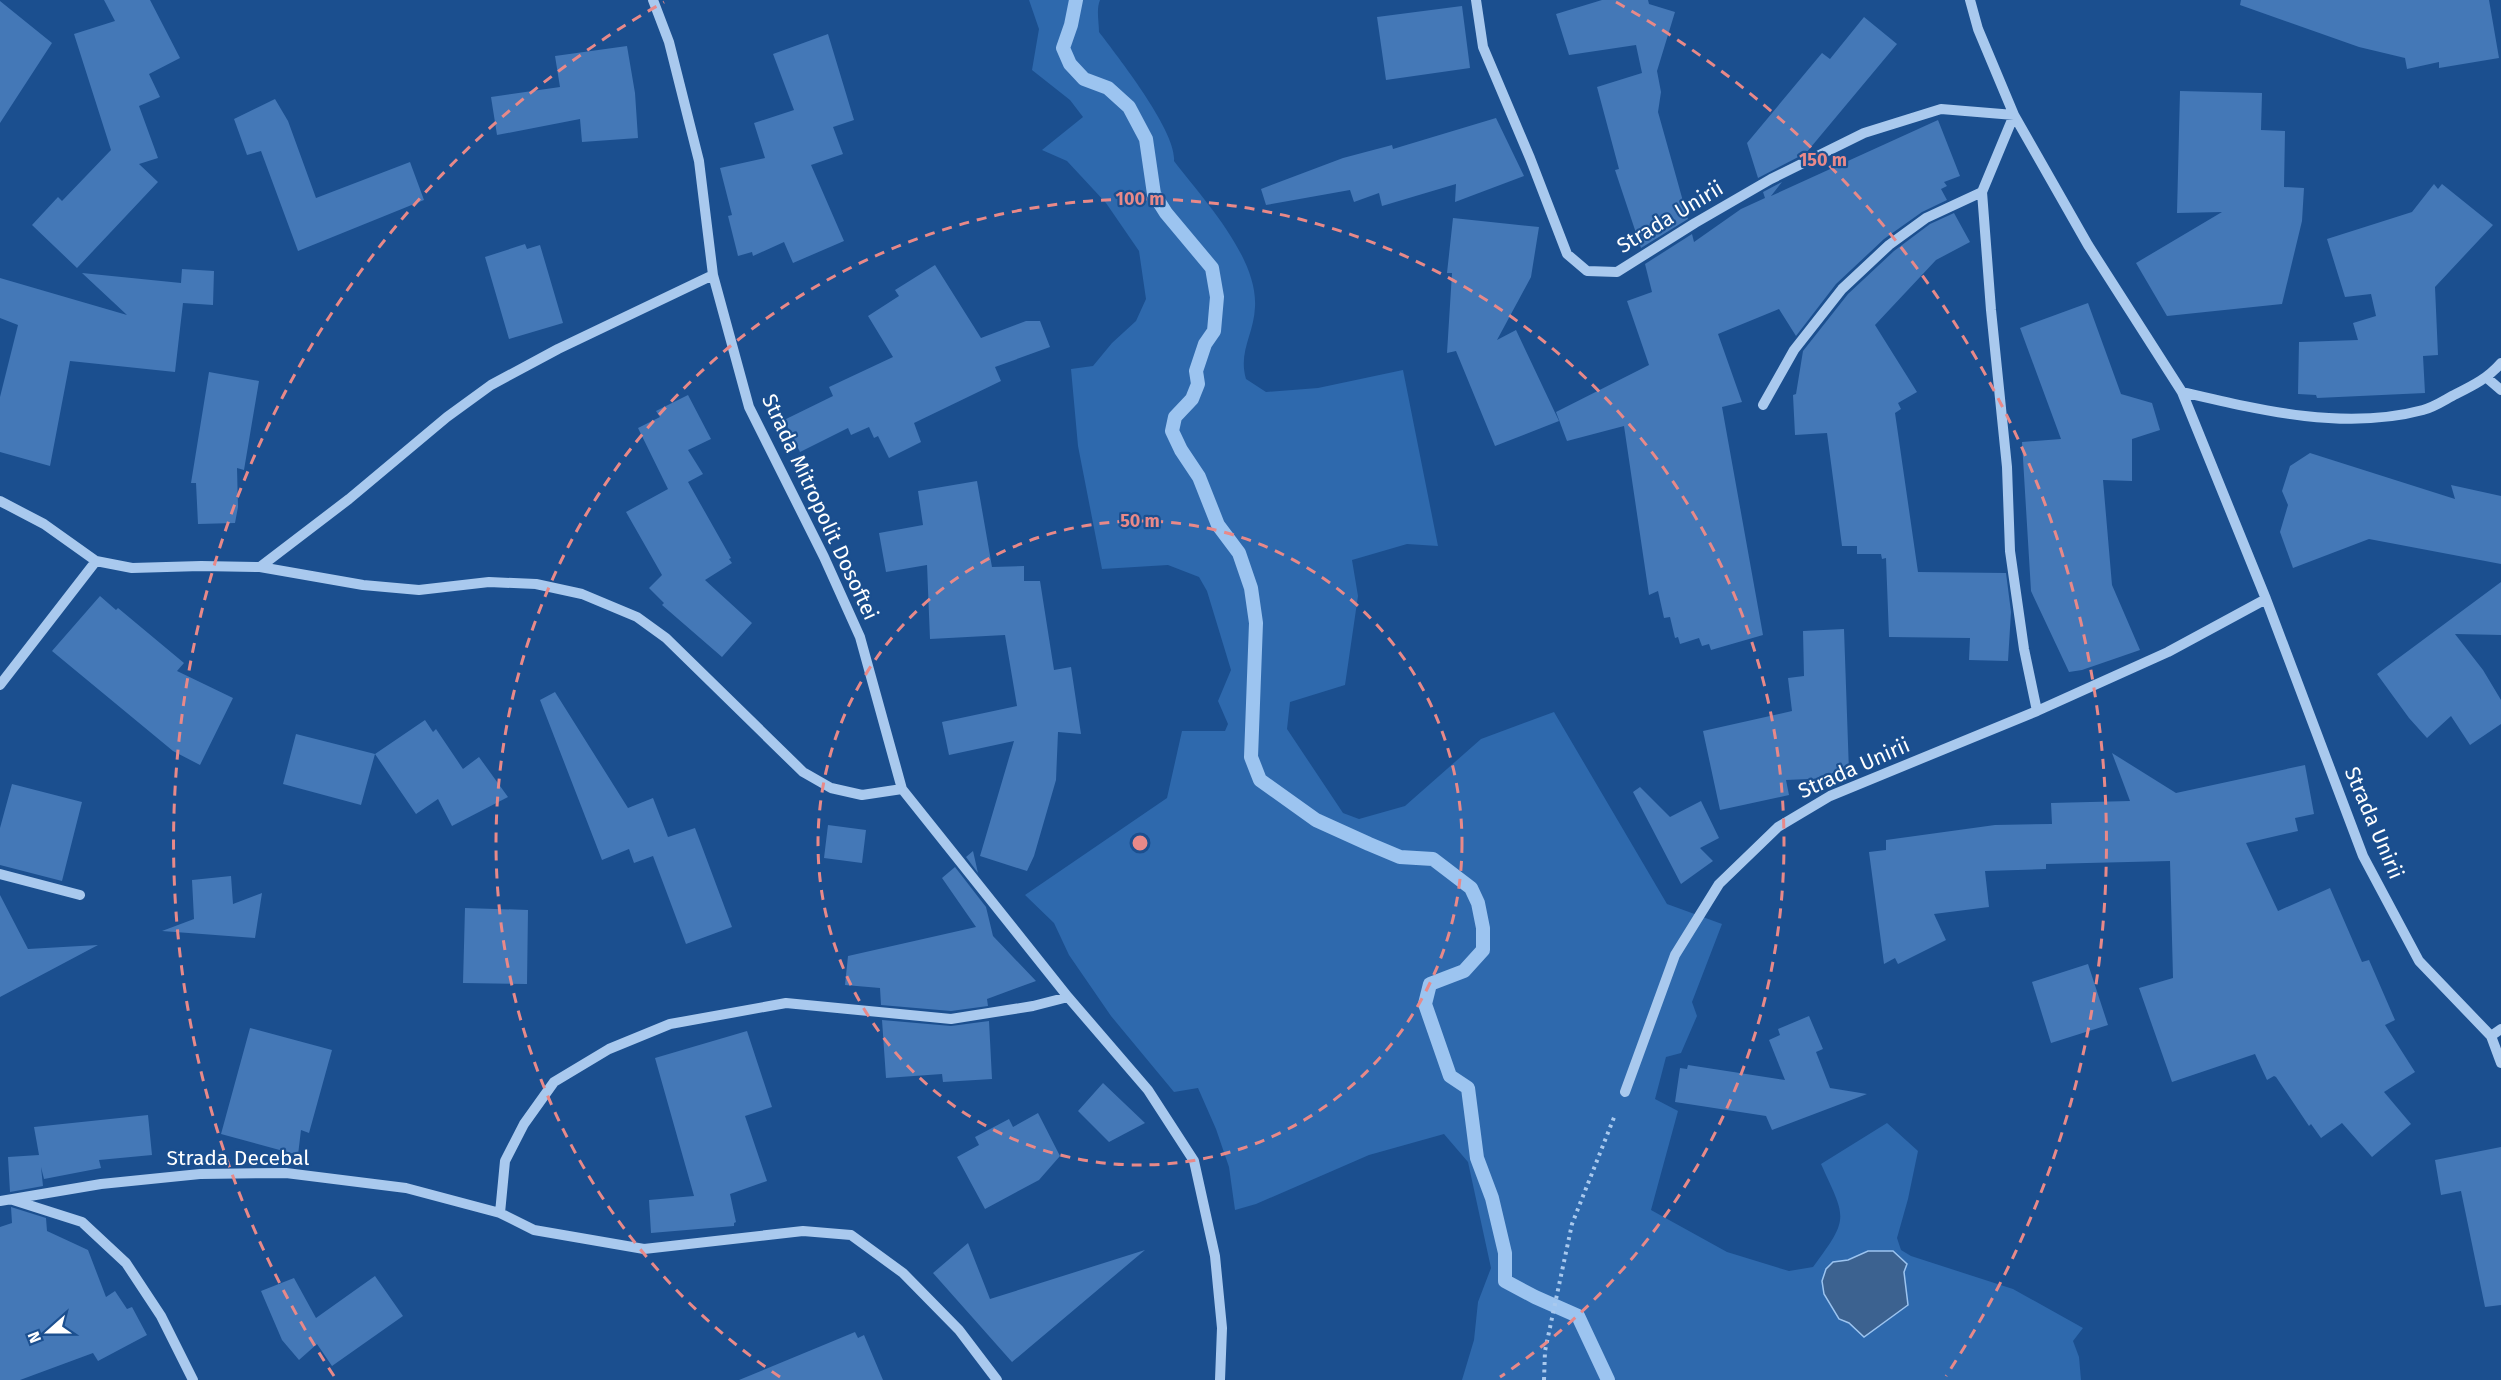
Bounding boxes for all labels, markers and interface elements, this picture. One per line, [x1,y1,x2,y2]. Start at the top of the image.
text: 150 m [1799,149,1847,171]
street label: Strada Unirii [1612,175,1728,259]
text: 100 m [1116,188,1164,210]
street label: Strada Mitropolit Dosoftei [756,390,884,624]
text: 50 m [1120,510,1160,532]
street label: Strada Unirii [1794,732,1914,804]
street label: Strada Unirii [2339,763,2409,883]
centre of rings [1130,833,1150,853]
street label: Strada Decebal [166,1145,310,1171]
north arrow [18,1302,78,1362]
text: N [24,1329,45,1346]

